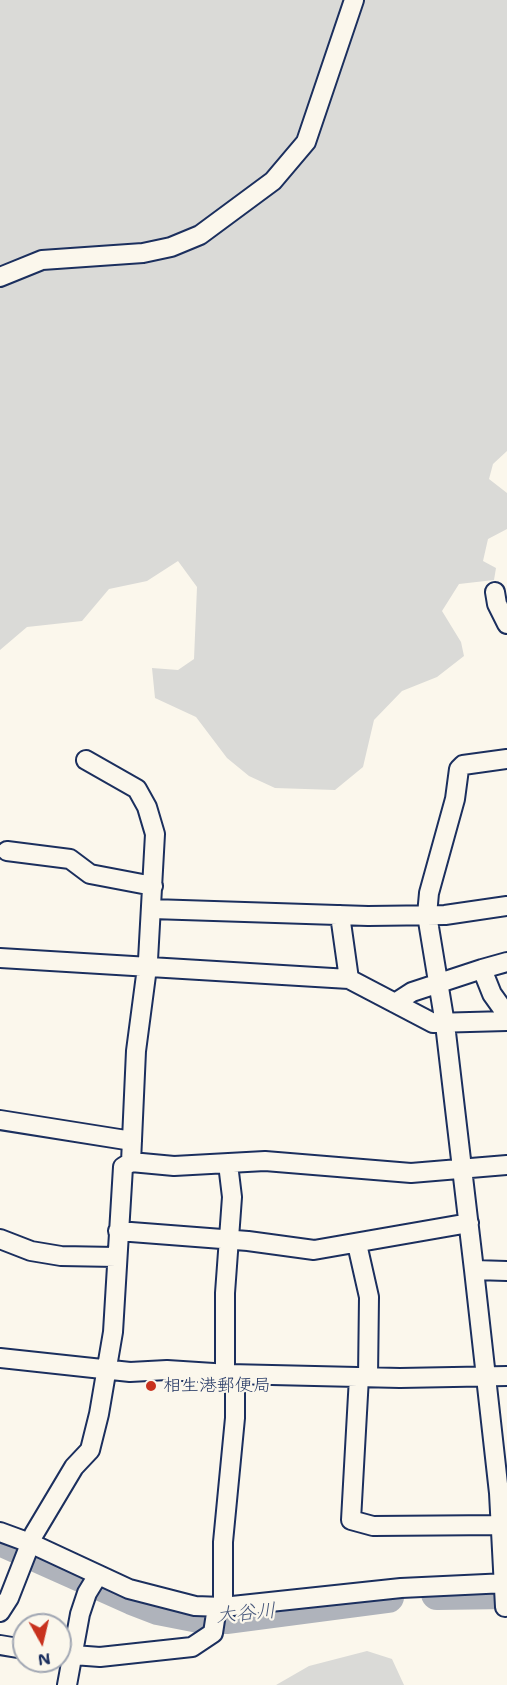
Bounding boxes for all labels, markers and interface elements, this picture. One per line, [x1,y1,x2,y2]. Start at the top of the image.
place label: 相生港郵便局 [163,1375,271,1397]
marker: 相生港郵便局 [144,1379,158,1393]
water label: 大谷川 [215,1599,277,1629]
north arrow [12,1613,72,1673]
text: N [37,1648,52,1671]

